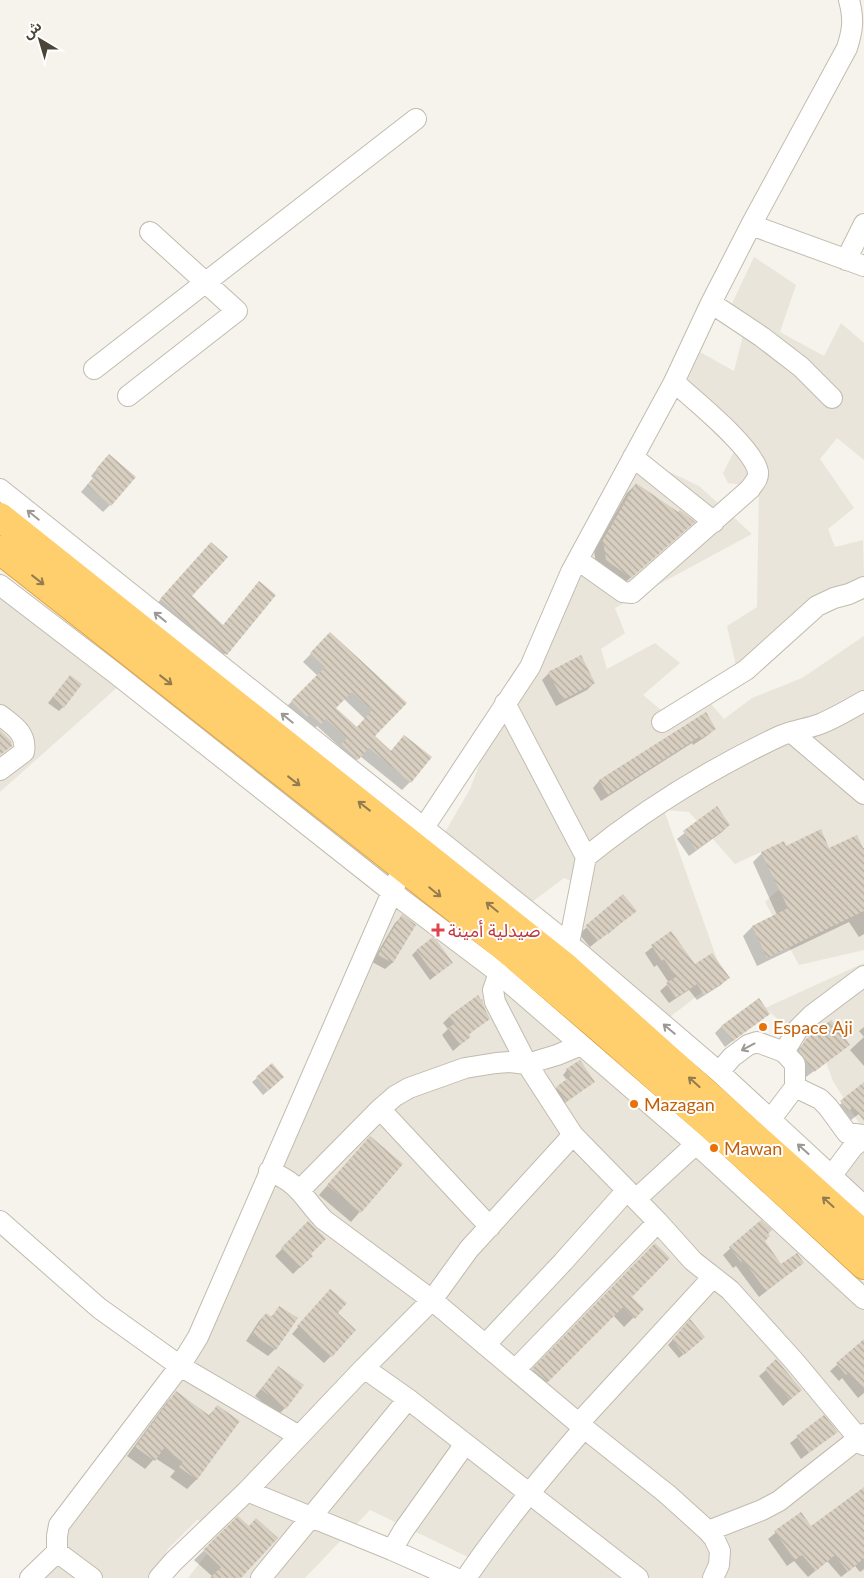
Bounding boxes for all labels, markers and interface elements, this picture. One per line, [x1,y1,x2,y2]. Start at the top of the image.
north arrow [15,15,65,65]
text: ش [19,17,44,42]
one-way arrow [27,510,40,521]
one-way arrow [31,574,44,585]
one-way arrow [154,611,167,622]
one-way arrow [159,675,172,686]
one-way arrow [281,713,294,724]
one-way arrow [287,776,301,786]
one-way arrow [358,800,371,811]
one-way arrow [429,886,442,897]
one-way arrow [485,901,498,912]
place label: صيدلية أمينة [448,919,541,941]
marker: صيدلية أمينة [432,924,444,936]
place label: Espace Aji [773,1016,853,1038]
marker: Espace Aji [757,1021,769,1033]
one-way arrow [663,1024,676,1035]
one-way arrow [740,1042,755,1052]
one-way arrow [688,1077,701,1088]
place label: Mazagan [644,1093,715,1115]
marker: Mazagan [628,1098,640,1110]
place label: Mawan [724,1137,782,1159]
marker: Mawan [708,1142,720,1154]
one-way arrow [797,1143,810,1155]
one-way arrow [822,1196,835,1208]

